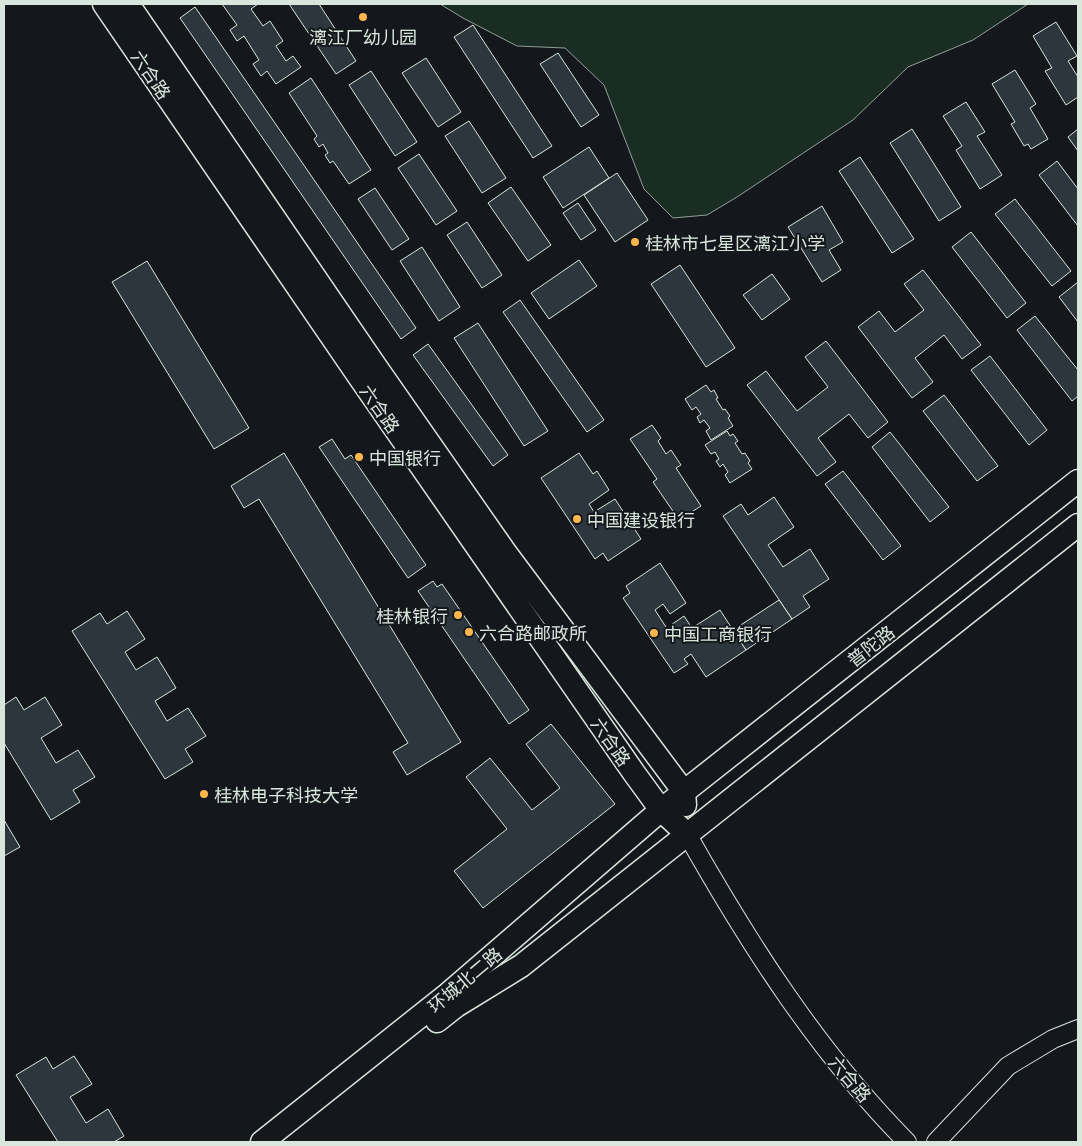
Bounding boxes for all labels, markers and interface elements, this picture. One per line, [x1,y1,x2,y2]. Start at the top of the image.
marker: 漓江厂幼儿园 [357,11,369,23]
place label: 漓江厂幼儿园 [309,23,417,49]
street label: 六合路 [126,44,178,104]
place label: 桂林市七星区漓江小学 [645,229,825,255]
marker: 桂林市七星区漓江小学 [629,236,641,248]
street label: 六合路 [355,378,407,438]
place label: 中国银行 [369,444,441,470]
marker: 中国银行 [353,451,365,463]
place label: 中国建设银行 [587,506,695,532]
marker: 中国建设银行 [571,513,583,525]
place label: 桂林银行 [376,602,448,628]
marker: 桂林银行 [452,609,464,621]
street label: 普陀路 [841,618,899,672]
place label: 六合路邮政所 [479,619,587,645]
place label: 中国工商银行 [664,620,772,646]
marker: 六合路邮政所 [463,626,475,638]
marker: 中国工商银行 [648,627,660,639]
street label: 六合路 [586,711,638,771]
place label: 桂林电子科技大学 [214,781,358,807]
marker: 桂林电子科技大学 [198,788,210,800]
street label: 环城北二路 [421,940,507,1018]
street label: 六合路 [824,1049,878,1107]

